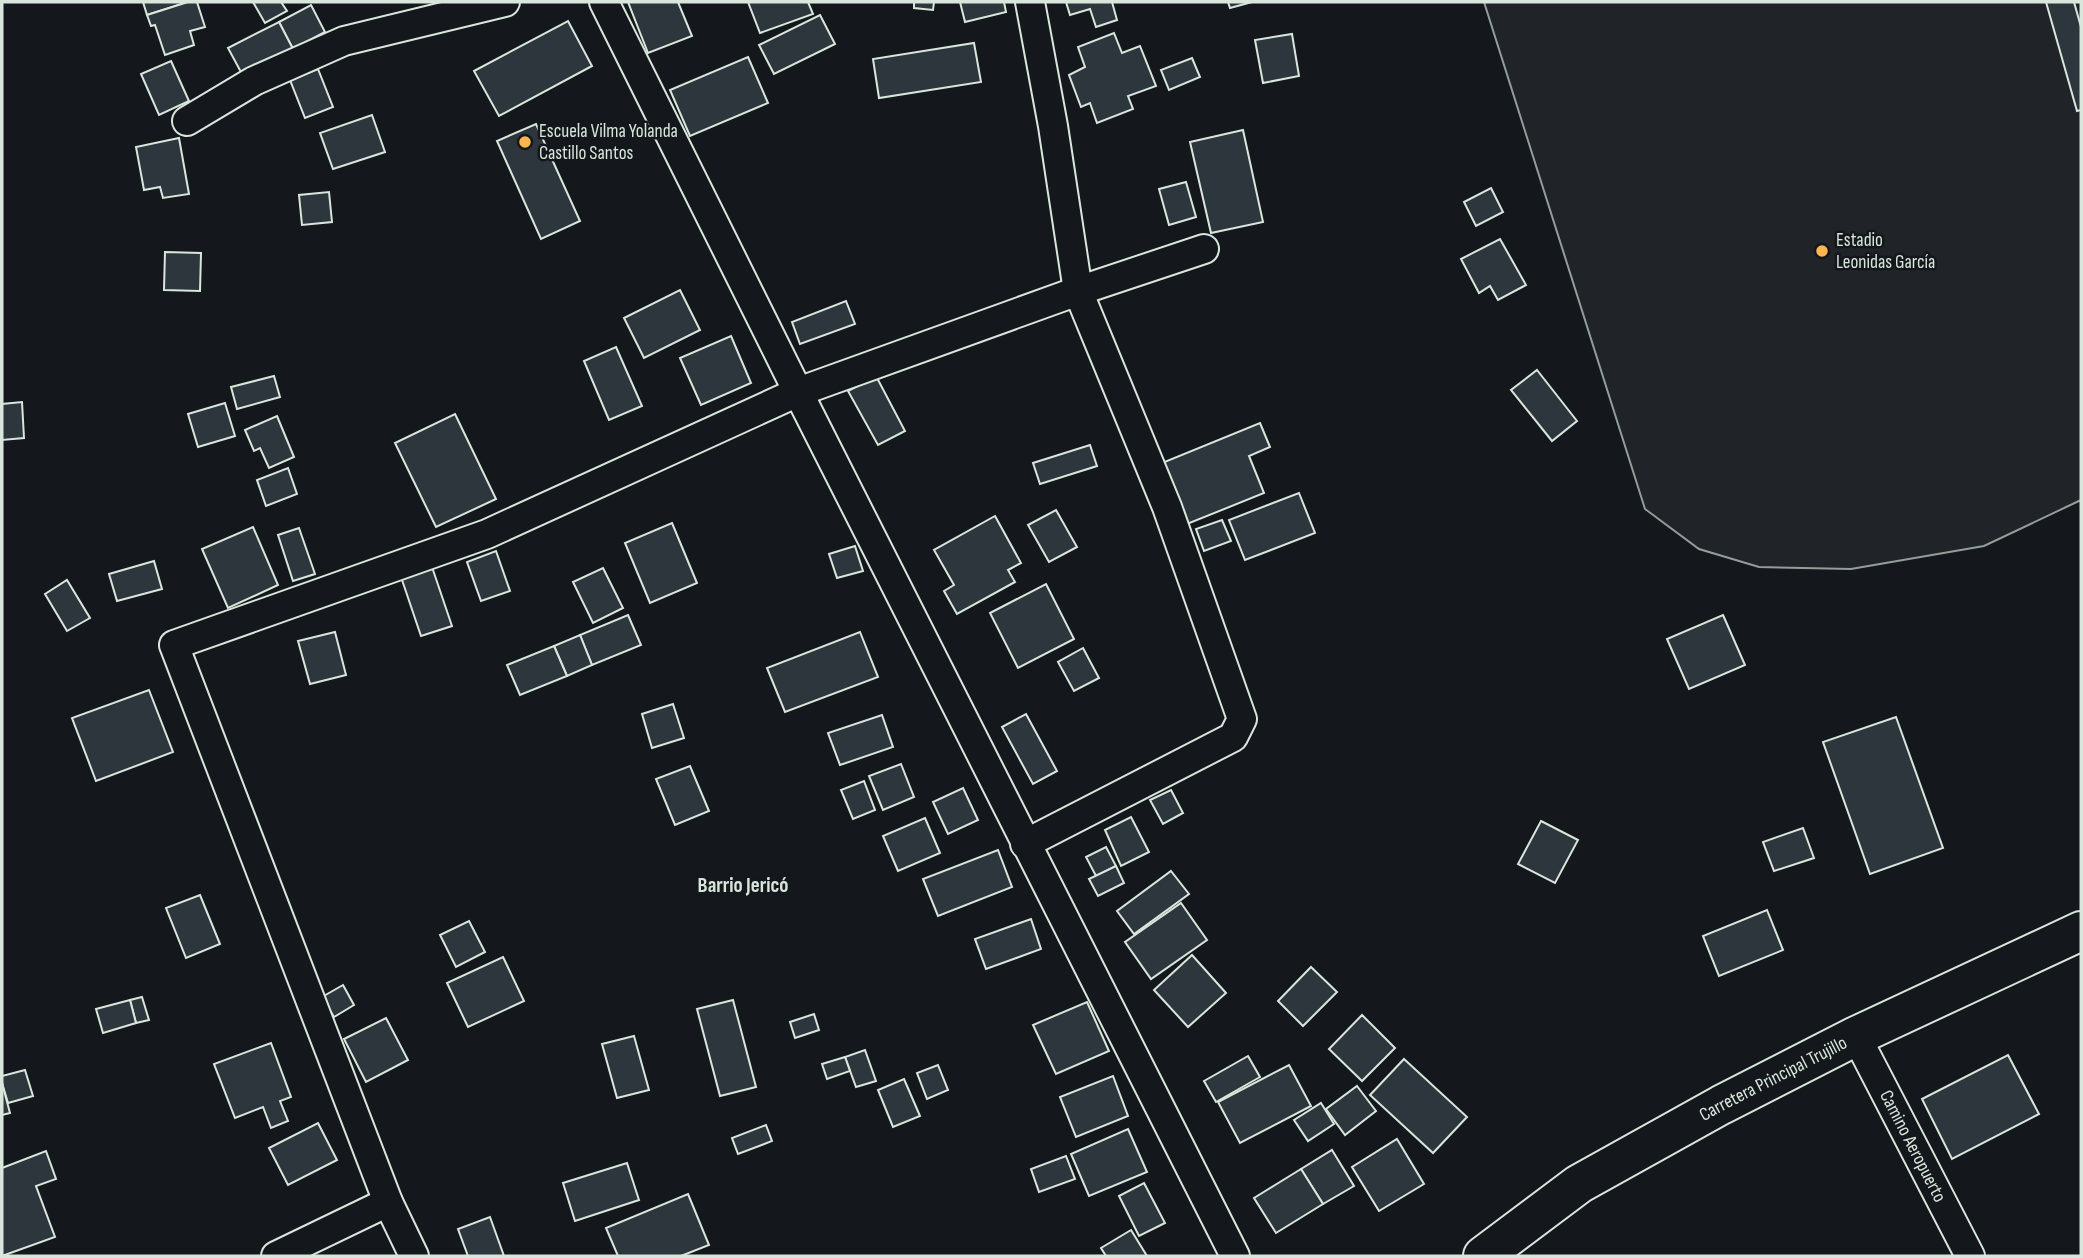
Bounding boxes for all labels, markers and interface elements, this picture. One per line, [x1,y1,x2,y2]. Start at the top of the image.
place label: Escuela Vilma Yolanda Castillo Santos [539,120,678,165]
marker: Escuela Vilma Yolanda Castillo Santos [517,134,533,150]
place label: Estadio Leonidas García [1836,229,1935,274]
marker: Estadio Leonidas García [1814,243,1830,259]
district label: Barrio Jericó [698,873,788,898]
street label: Carretera Principal Trujillo [1695,1031,1851,1126]
street label: Camino Aeropuerto [1875,1086,1952,1206]

